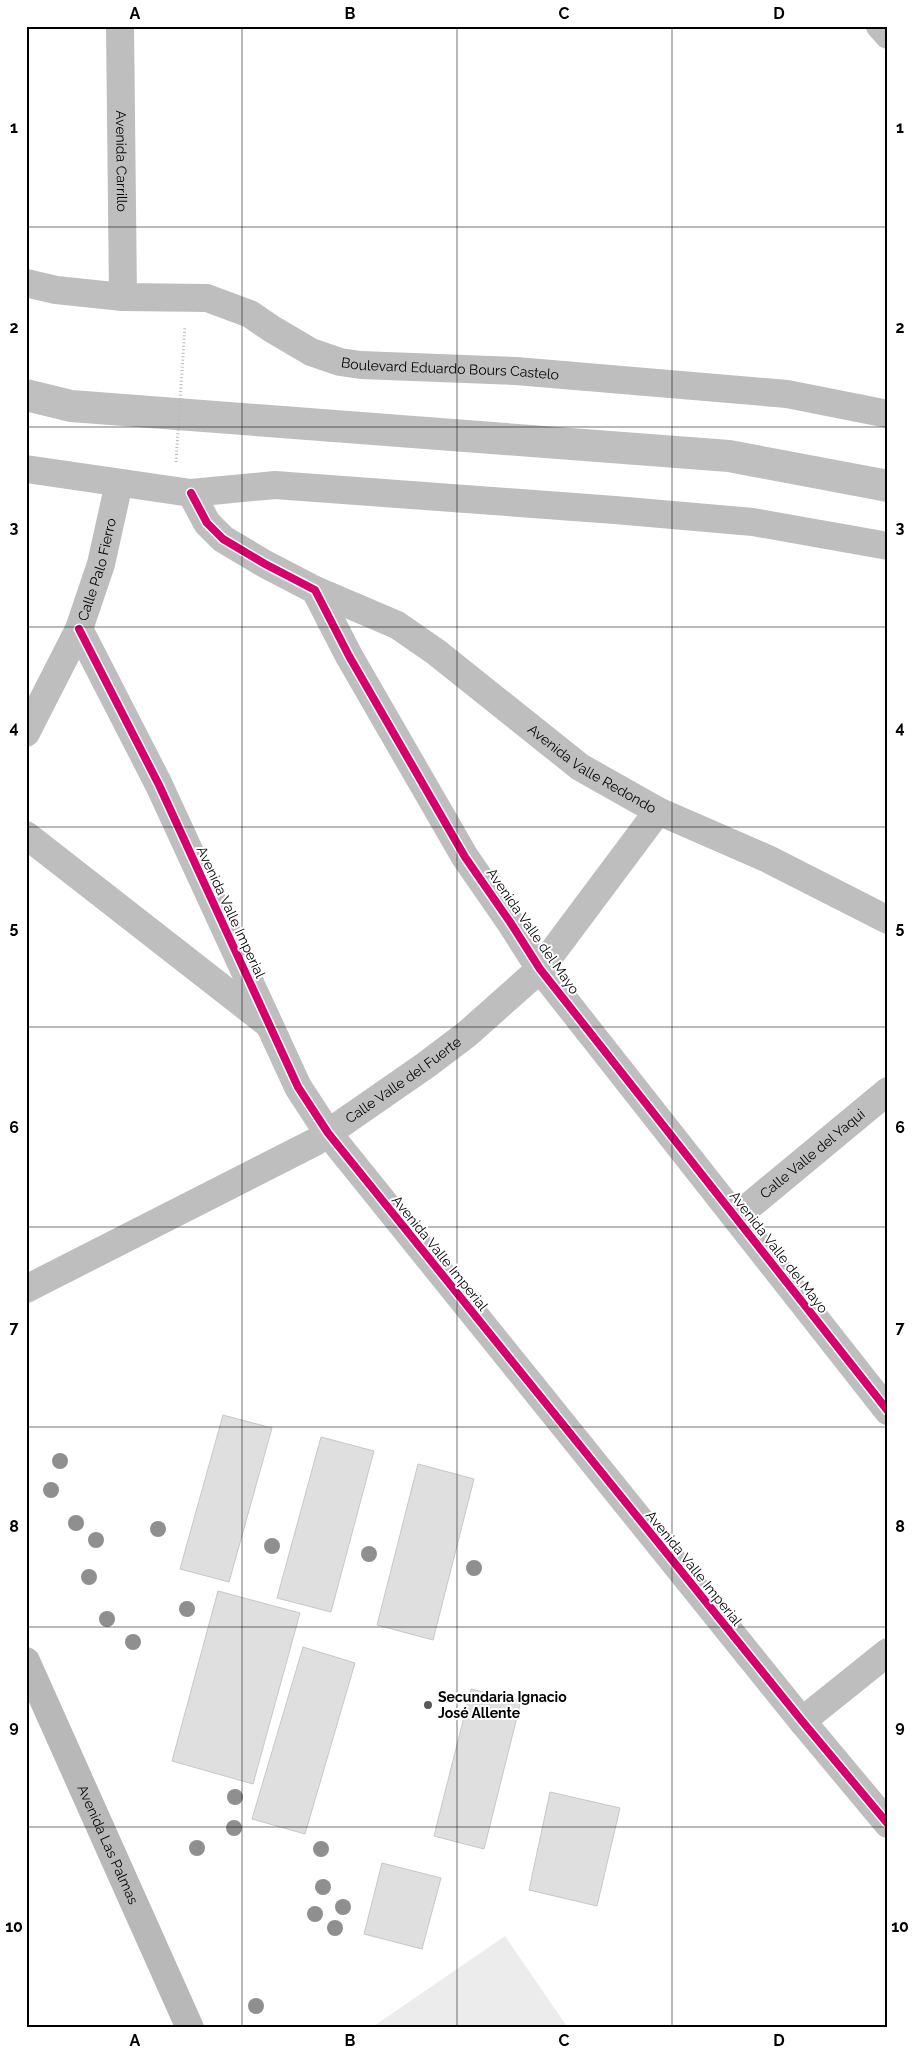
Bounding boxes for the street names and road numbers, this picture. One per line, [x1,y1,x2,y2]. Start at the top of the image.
street label: Avenida Carrillo [113,110,130,212]
street label: Boulevard Eduardo Bours Castelo [340,354,560,383]
street label: Calle Palo Fierro [74,517,119,623]
street label: Avenida Valle Redondo [525,721,659,816]
street label: Avenida Valle Imperial [193,844,269,981]
street label: Avenida Valle del Mayo [483,865,583,997]
street label: Calle Valle del Fuerte [342,1033,464,1126]
street label: Calle Valle del Yaqui [757,1106,868,1202]
street label: Avenida Valle del Mayo [727,1188,831,1316]
street label: Avenida Valle Imperial [389,1192,491,1314]
street label: Avenida Valle Imperial [643,1507,745,1629]
street label: Avenida Las Palmas [74,1782,142,1907]

